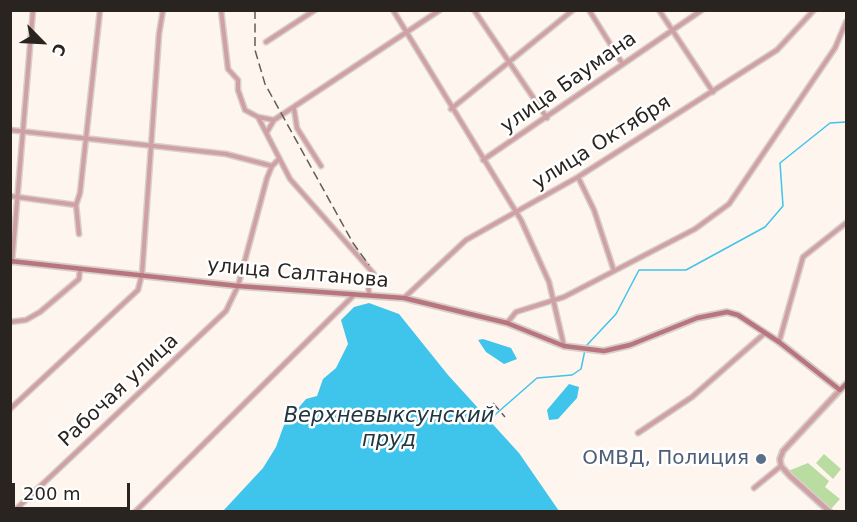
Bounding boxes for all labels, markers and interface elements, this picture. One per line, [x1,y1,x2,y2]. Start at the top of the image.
north arrow [12,12,72,72]
street label: улица Баумана [496,27,642,139]
text: С [48,40,70,59]
street label: улица Октября [528,91,676,195]
street label: улица Салтанова [206,254,390,294]
street label: Рабочая улица [54,329,184,453]
water label: Верхневыксунский пруд [284,404,494,454]
place label: ОМВД, Полиция [582,447,749,471]
marker: ОМВД, Полиция [754,452,768,466]
scale bar [15,471,134,509]
text: 200 m [23,483,81,504]

